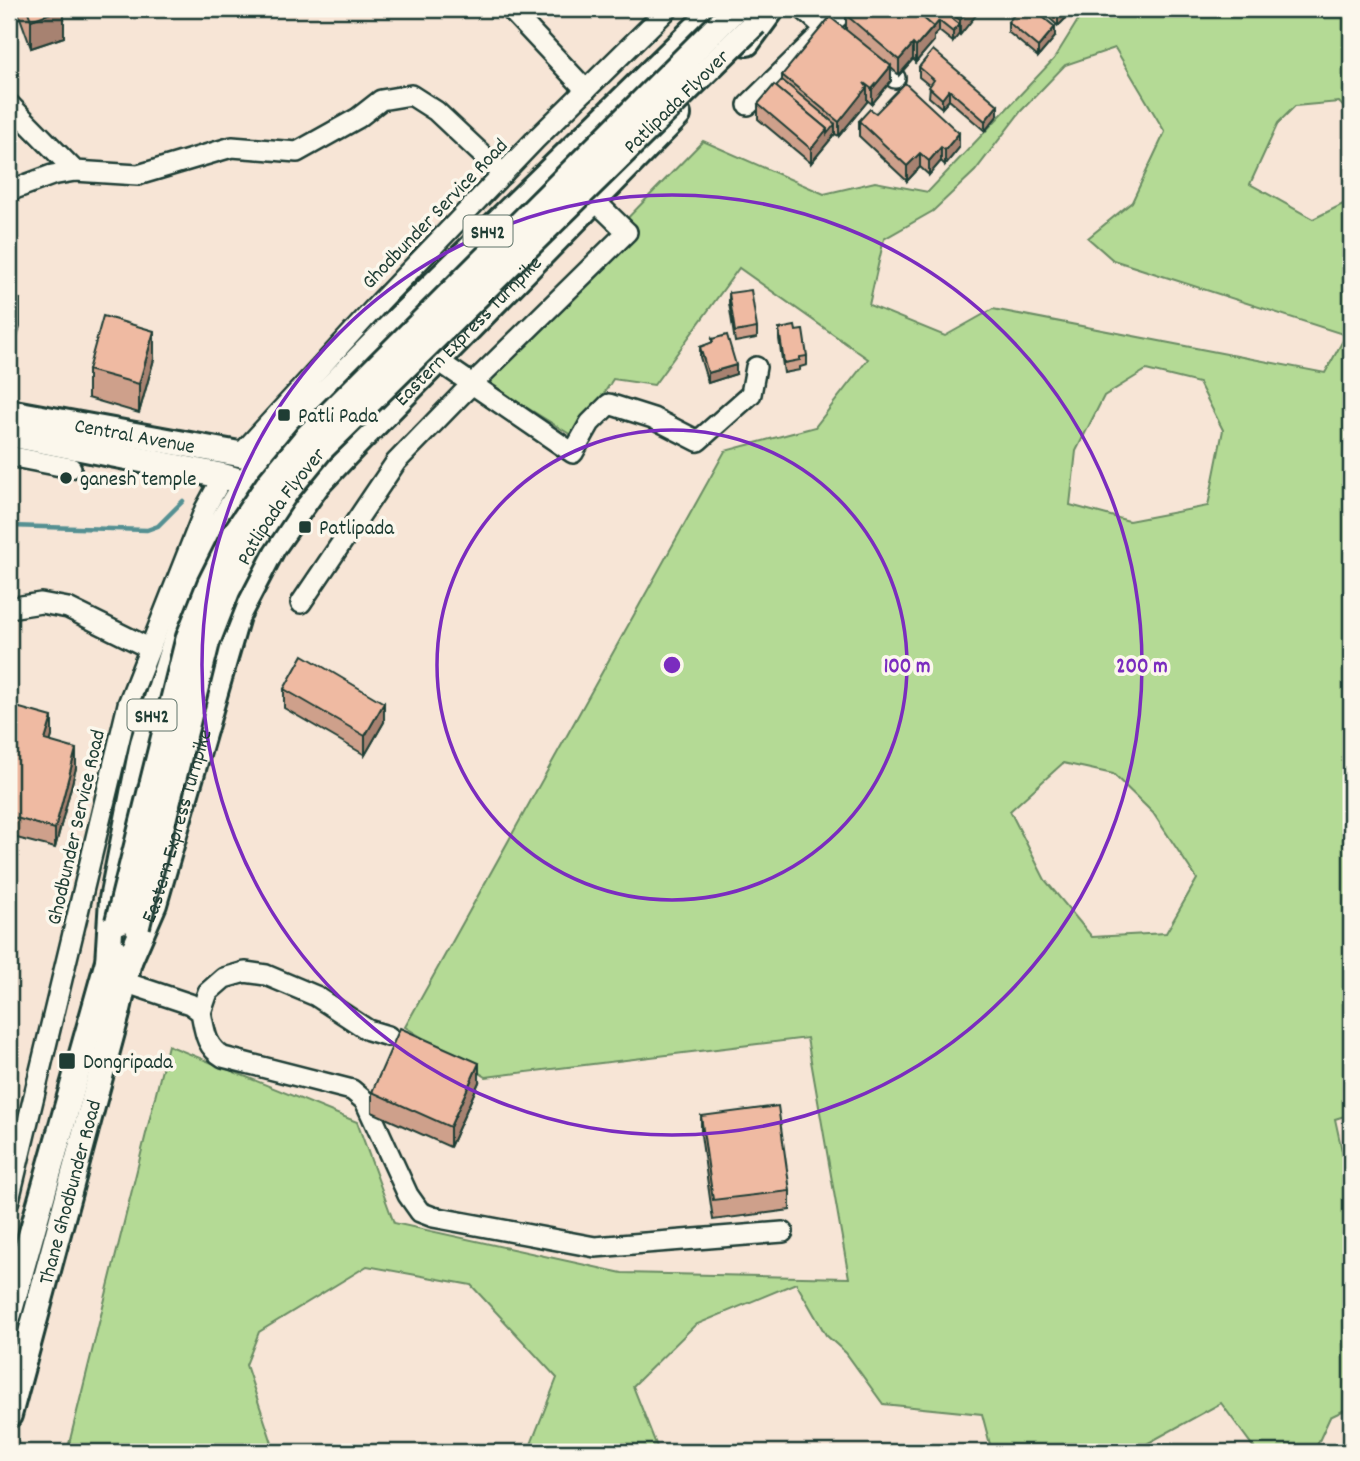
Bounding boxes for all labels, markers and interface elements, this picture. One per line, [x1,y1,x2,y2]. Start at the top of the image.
street label: Patlipada Flyover [618,44,738,162]
street label: Ghodbunder Service Road [356,133,516,297]
road number: SH42 [463,216,512,246]
street label: Eastern Express Turnpike [389,250,550,414]
place label: Patli Pada [298,403,379,433]
marker: Patli Pada [276,407,292,423]
street label: Central Avenue [72,412,197,464]
street label: Patlipada Flyover [231,442,334,571]
place label: ganesh temple [80,466,197,496]
marker: ganesh temple [58,470,74,486]
place label: Patlipada [319,515,395,545]
marker: Patlipada [297,519,313,535]
centre of rings [660,653,684,677]
text: 100 m [884,653,930,683]
text: 200 m [1116,653,1168,683]
road number: SH42 [128,700,176,730]
street label: Eastern Express Turnpike [135,726,222,928]
street label: Ghodbunder Service Road [41,727,115,928]
place label: Dongripada [83,1049,174,1079]
marker: Dongripada [57,1051,77,1071]
street label: Thane Ghodbunder Road [33,1097,111,1288]

